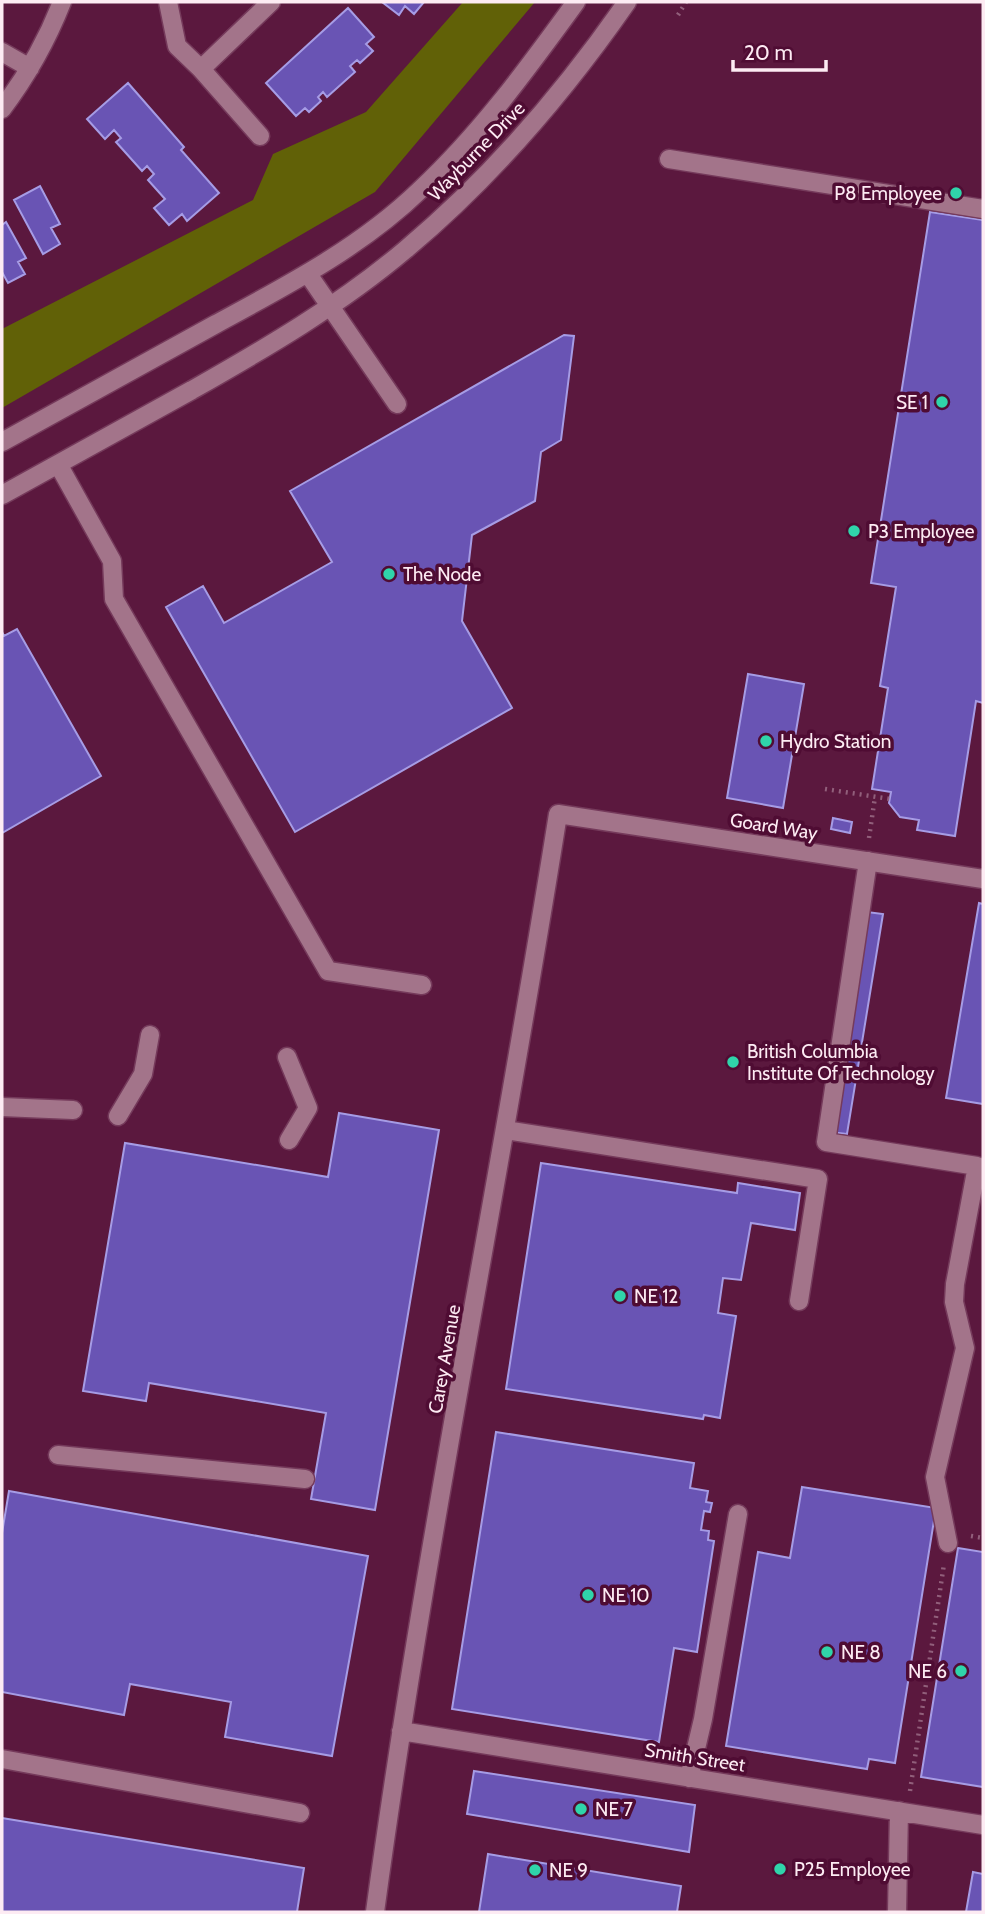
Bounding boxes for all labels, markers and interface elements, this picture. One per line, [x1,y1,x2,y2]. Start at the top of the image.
scale bar [733,28,826,72]
text: 20 m [744,40,793,65]
street label: Wayburne Drive [423,97,530,206]
place label: P8 Employee [834,182,942,205]
marker: P8 Employee [948,185,964,201]
place label: SE 1 [896,391,928,414]
marker: SE 1 [934,394,950,410]
place label: P3 Employee [868,520,975,543]
marker: P3 Employee [846,523,862,539]
place label: The Node [403,563,481,586]
marker: The Node [381,566,397,582]
place label: Hydro Station [780,730,891,753]
marker: Hydro Station [758,733,774,749]
street label: Goard Way [728,808,820,845]
place label: British Columbia Institute Of Technology [747,1040,935,1085]
marker: British Columbia Institute Of Technology [725,1054,741,1070]
place label: NE 12 [634,1285,678,1308]
marker: NE 12 [612,1288,628,1304]
street label: Carey Avenue [424,1302,465,1415]
place label: NE 10 [602,1584,650,1607]
marker: NE 10 [580,1587,596,1603]
place label: NE 8 [841,1641,881,1664]
marker: NE 8 [819,1644,835,1660]
place label: NE 6 [908,1660,947,1683]
marker: NE 6 [953,1663,969,1679]
street label: Smith Street [643,1738,747,1777]
place label: NE 7 [595,1798,633,1821]
marker: NE 7 [573,1801,589,1817]
place label: P25 Employee [794,1858,911,1881]
place label: NE 9 [549,1859,588,1882]
marker: P25 Employee [772,1861,788,1877]
marker: NE 9 [527,1862,543,1878]

